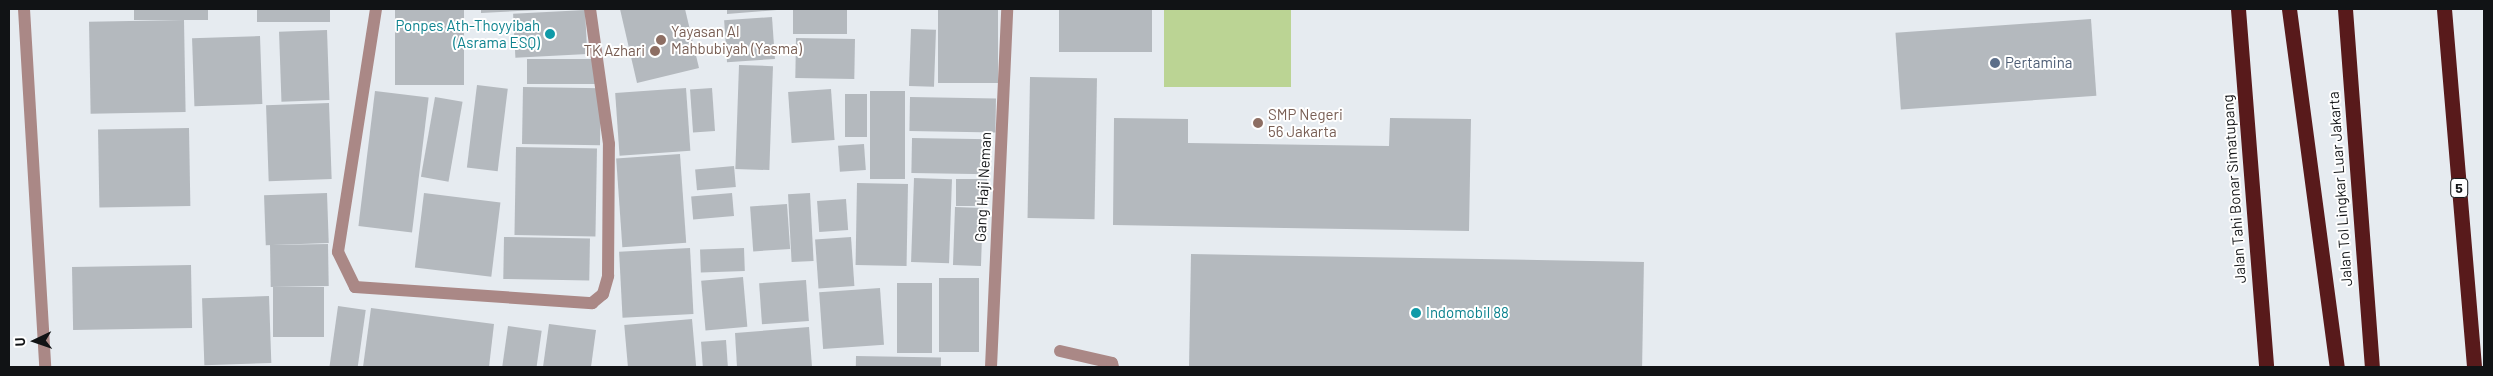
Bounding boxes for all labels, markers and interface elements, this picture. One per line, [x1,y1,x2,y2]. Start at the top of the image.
place label: Ponpes Ath-Thoyyibah (Asrama ESQ) [395,16,540,51]
place label: Yayasan Al Mahbubiyah (Yasma) [671,22,802,57]
marker: Ponpes Ath-Thoyyibah (Asrama ESQ) [544,28,556,40]
marker: Yayasan Al Mahbubiyah (Yasma) [655,34,667,46]
place label: TK Azhari [583,42,645,60]
marker: TK Azhari [649,45,661,57]
place label: Pertamina [2005,54,2072,72]
marker: Pertamina [1989,57,2001,69]
street label: Jalan Tol Lingkar Luar Jakarta [2324,91,2356,287]
street label: Jalan Tahi Bonar Simatupang [2218,94,2250,284]
place label: SMP Negeri 56 Jakarta [1268,105,1343,140]
marker: SMP Negeri 56 Jakarta [1252,117,1264,129]
street label: Gang Haji Neman [971,132,995,242]
road number: 5 [2449,177,2469,200]
place label: Indomobil 88 [1426,304,1509,322]
marker: Indomobil 88 [1410,307,1422,319]
north arrow [10,316,60,366]
text: U [11,337,28,347]

